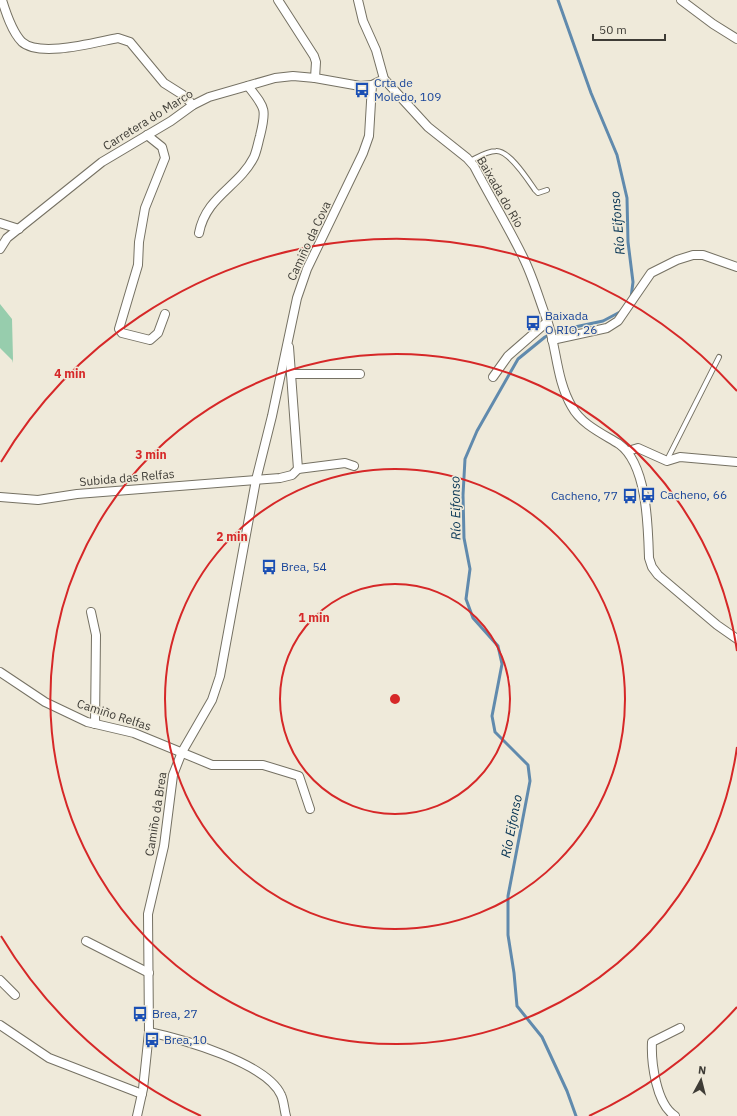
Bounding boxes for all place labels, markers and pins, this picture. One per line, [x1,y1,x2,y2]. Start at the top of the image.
place label: Crta de Moledo, 109 [374,75,441,104]
bus stop icon: Crta de Moledo, 109 [353,81,371,99]
place label: Baixada O RIO, 26 [545,308,597,337]
bus stop icon: Baixada O RIO, 26 [524,314,542,332]
bus stop icon: Cacheno, 66 [639,486,657,504]
bus stop icon: Cacheno, 77 [621,487,639,505]
place label: Cacheno, 66 [660,487,727,502]
place label: Cacheno, 77 [551,488,618,503]
bus stop icon: Brea, 54 [260,558,278,576]
place label: Brea, 54 [281,559,327,574]
centre of rings [388,692,402,706]
bus stop icon: Brea, 27 [131,1005,149,1023]
place label: Brea, 27 [152,1006,198,1021]
bus stop icon: Brea,10 [143,1031,161,1049]
place label: Brea,10 [164,1032,207,1047]

